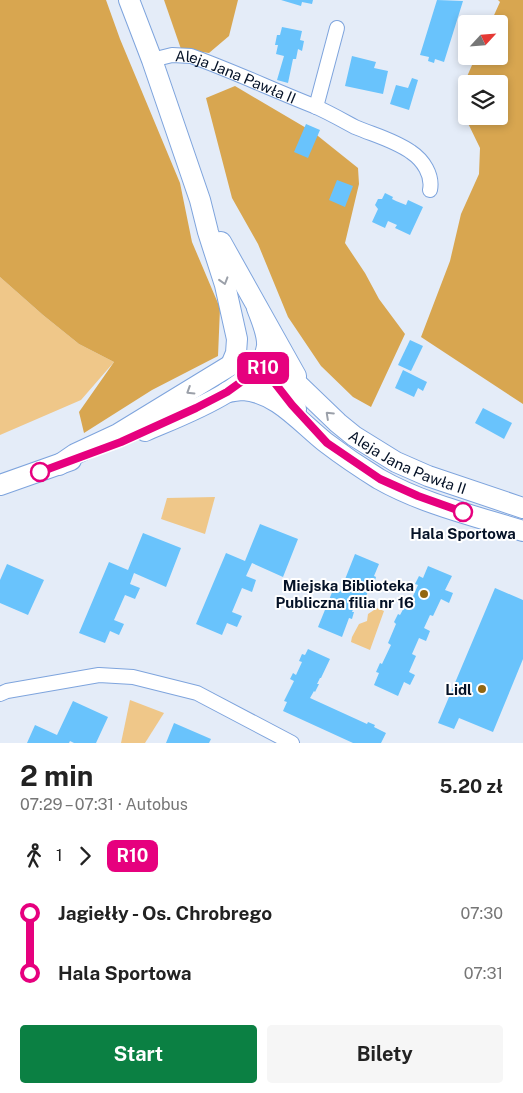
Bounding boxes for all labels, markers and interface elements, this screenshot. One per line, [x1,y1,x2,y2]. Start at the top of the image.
north arrow [458,15,508,65]
map controls [458,15,508,125]
street label: Aleja Jana Pawła II [175,47,299,106]
button: layers [458,75,508,125]
one-way arrow [218,276,228,284]
line badge: R10 [234,352,292,384]
text: R10 [247,357,279,378]
one-way arrow [186,385,195,395]
one-way arrow [326,412,335,421]
street label: Aleja Jana Pawła II [346,426,469,497]
unlabelled marker [30,462,50,482]
marker: Hala Sportowa [453,502,473,522]
place label: Hala Sportowa [410,525,516,542]
place label: Miejska Biblioteka Publiczna filia nr 16 [276,577,414,611]
marker: Miejska Biblioteka Publiczna filia nr 16 [418,588,430,600]
place label: Lidl [445,681,472,698]
marker: Lidl [476,683,488,695]
text: 2 min [20,759,93,792]
text: 5.20 zł [440,775,503,797]
text: 07:29 – 07:31 · Autobus [20,795,188,814]
icon: walk [20,842,48,870]
icon: forward [71,842,99,870]
text: R10 [117,845,148,866]
text: 1 [56,846,63,865]
text: Jagiełły - Os. Chrobrego [58,902,272,924]
text: 07:30 [461,904,503,923]
text: Hala Sportowa [58,962,192,984]
text: 07:31 [464,964,503,983]
button: Start [20,1025,257,1083]
button: Bilety [267,1025,503,1083]

